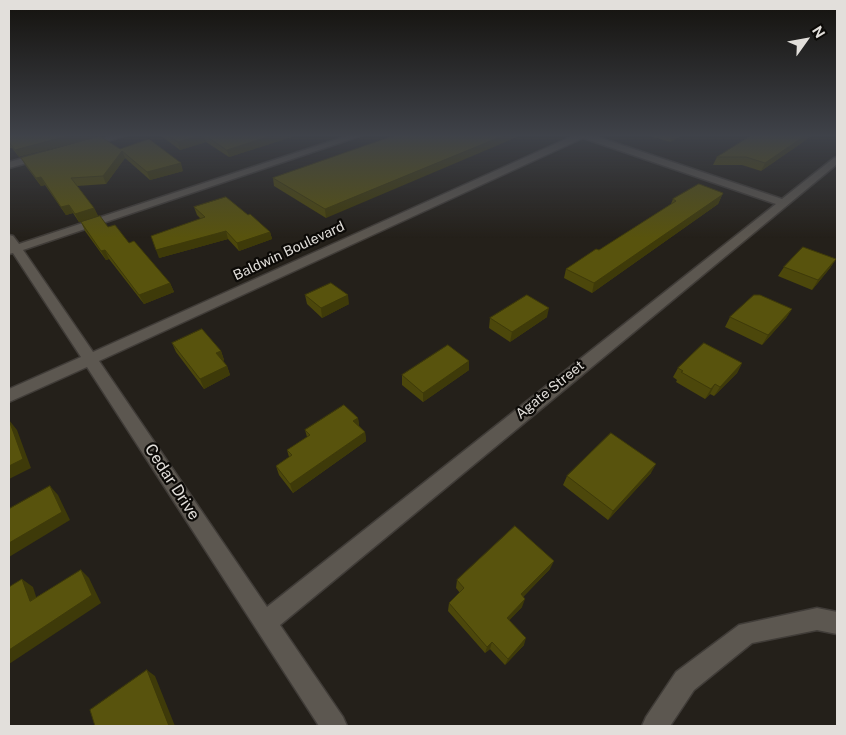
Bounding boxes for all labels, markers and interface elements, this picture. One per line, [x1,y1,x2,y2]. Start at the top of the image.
north arrow [781,15,831,65]
text: N [809,23,828,41]
street label: Baldwin Boulevard [231,218,347,284]
street label: Agate Street [512,357,588,423]
street label: Cedar Drive [140,440,204,524]

